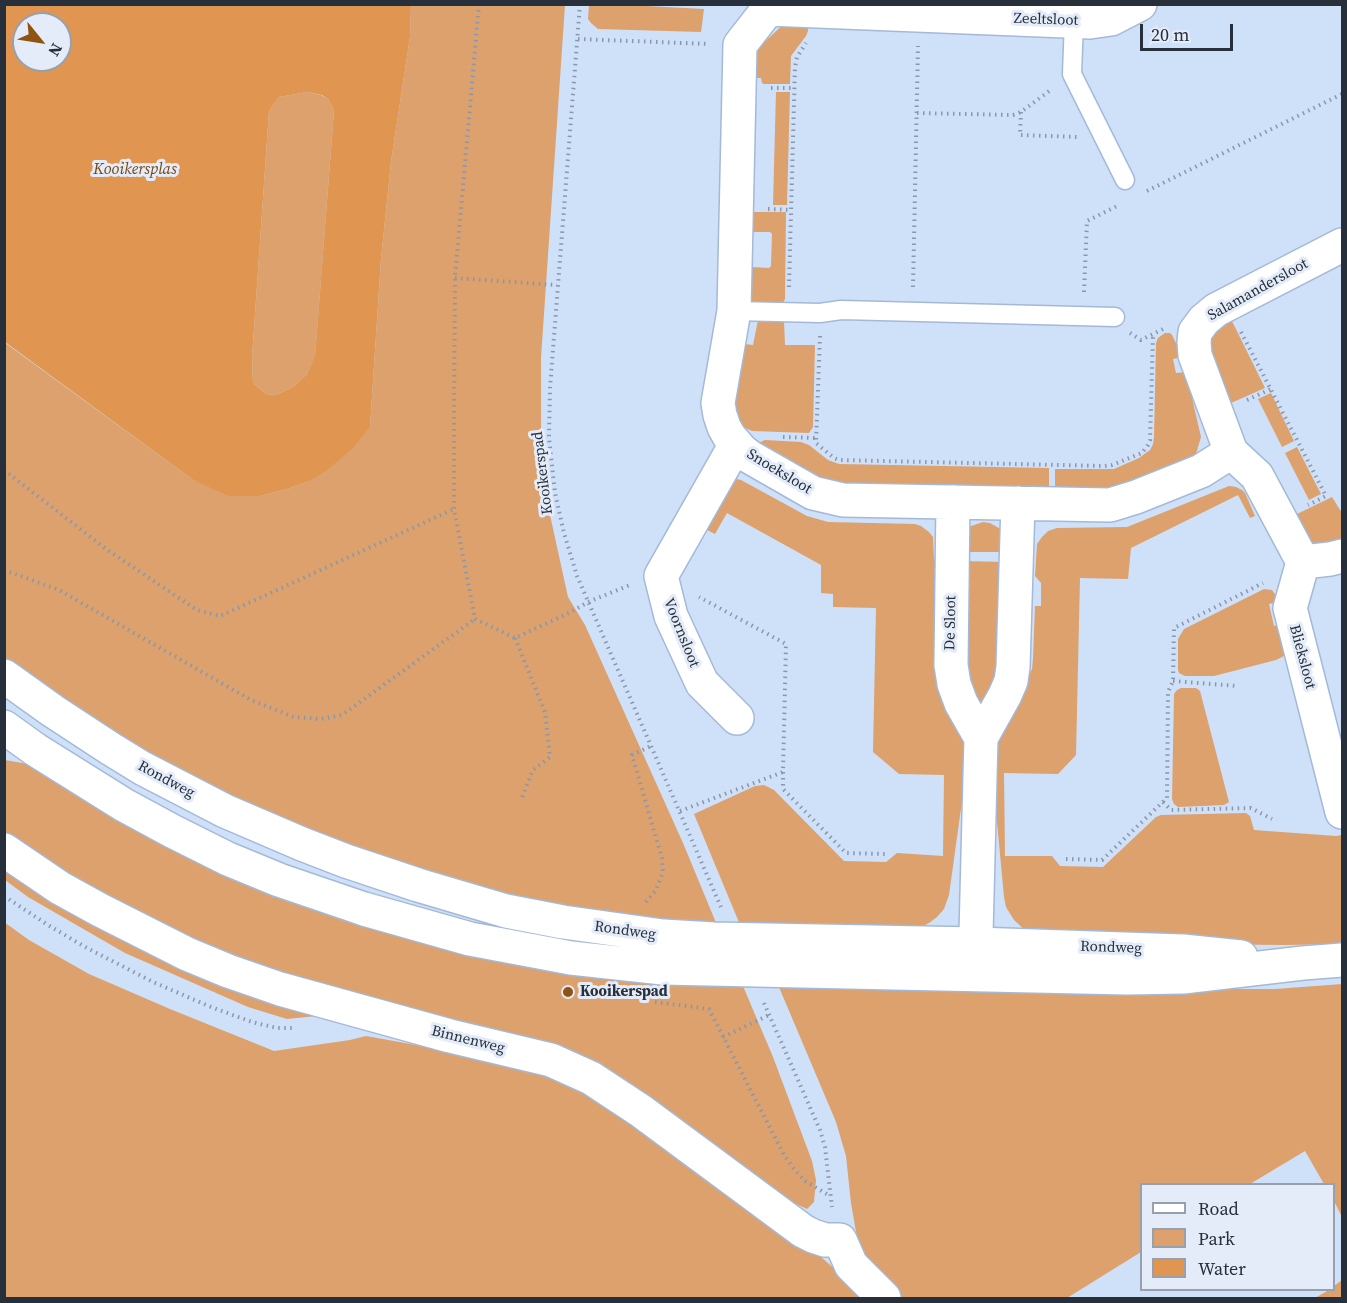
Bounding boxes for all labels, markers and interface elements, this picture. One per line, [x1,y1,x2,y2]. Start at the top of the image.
street label: Zeeltsloot [1013,10,1079,30]
north arrow [12,12,72,72]
scale bar [1143,12,1236,50]
text: 20 m [1151,22,1189,47]
text: N [43,39,68,61]
water label: Kooikersplas [93,160,177,180]
street label: Salamandersloot [1205,255,1311,325]
street label: Kooikerspad [529,430,557,516]
street label: Snoeksloot [743,446,815,498]
street label: De Sloot [942,595,960,651]
street label: Voornsloot [659,596,703,670]
street label: Blieksloot [1285,623,1319,691]
street label: Rondweg [134,758,198,802]
street label: Rondweg [593,918,657,944]
street label: Rondweg [1080,938,1142,958]
place label: Kooikerspad [580,983,668,1001]
marker: Kooikerspad [561,985,575,999]
street label: Binnenweg [429,1022,507,1058]
legend [1140,1183,1335,1291]
text: Road [1198,1196,1239,1221]
text: Park [1198,1226,1235,1251]
text: Water [1198,1256,1246,1281]

